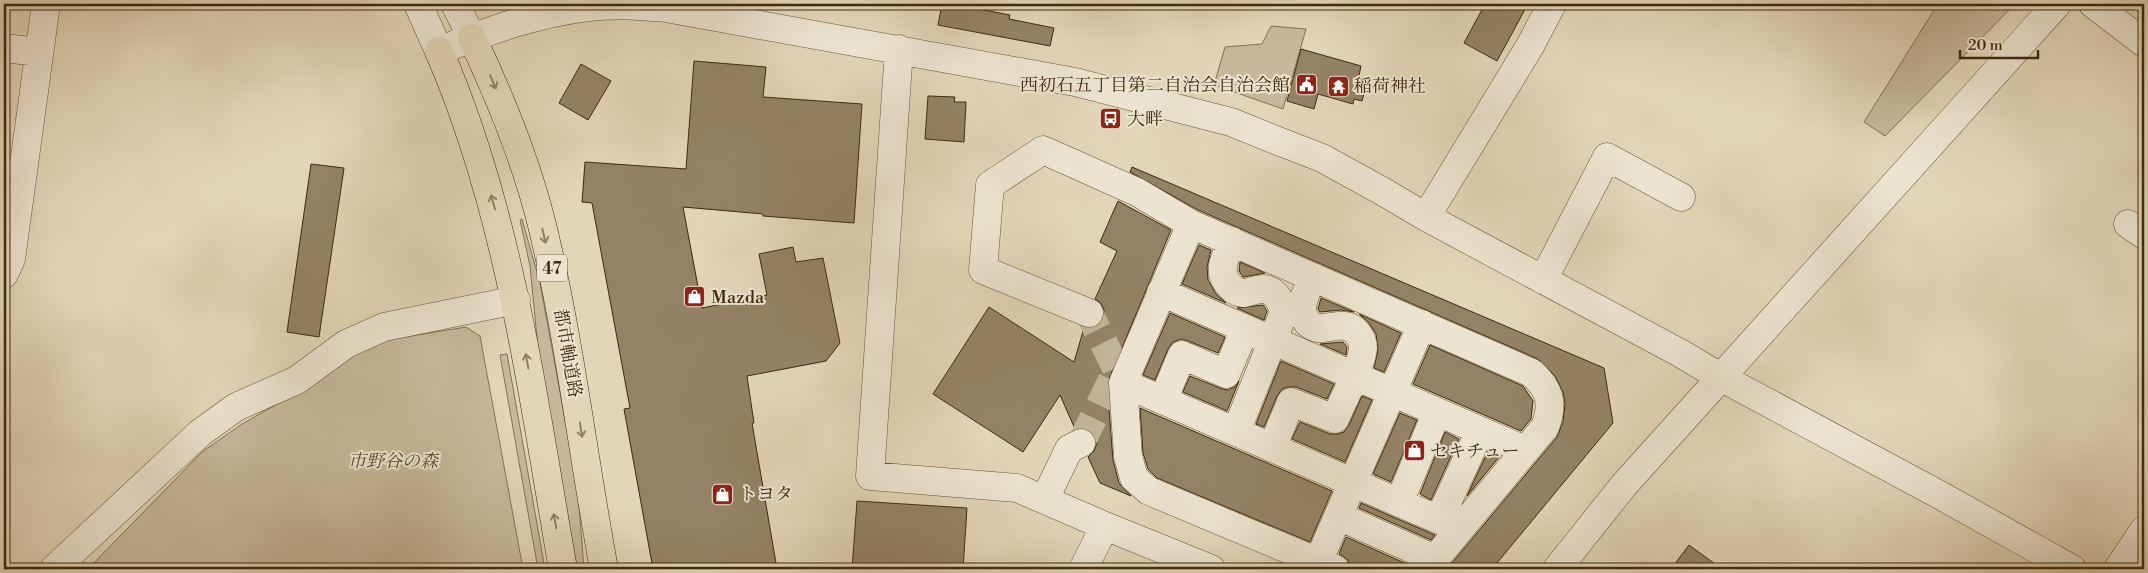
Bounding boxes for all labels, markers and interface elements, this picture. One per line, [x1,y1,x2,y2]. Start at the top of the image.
scale bar [1960,28,2038,60]
text: 20 m [1968,36,2003,55]
public building icon: 西初石五丁目第二自治会自治会館 [1294,73,1318,97]
one-way arrow [488,74,498,89]
place label: 西初石五丁目第二自治会自治会館 [1020,74,1290,97]
temple icon: 稲荷神社 [1326,74,1350,98]
place label: 稲荷神社 [1354,75,1426,98]
bus stop icon: 大畔 [1099,107,1123,131]
place label: 大畔 [1127,108,1163,131]
one-way arrow [487,194,497,210]
one-way arrow [540,227,549,243]
road number: 47 [537,254,567,282]
shop icon: Mazda [683,285,707,309]
place label: Mazda [711,286,765,309]
street label: 都市軸道路 [548,307,587,399]
one-way arrow [521,354,531,370]
one-way arrow [576,421,586,437]
shop icon: セキチュー [1402,439,1426,463]
place label: セキチュー [1430,440,1519,463]
park label: 市野谷の森 [348,450,440,473]
shop icon: トヨタ [711,482,735,506]
place label: トヨタ [739,483,793,506]
one-way arrow [549,514,559,530]

